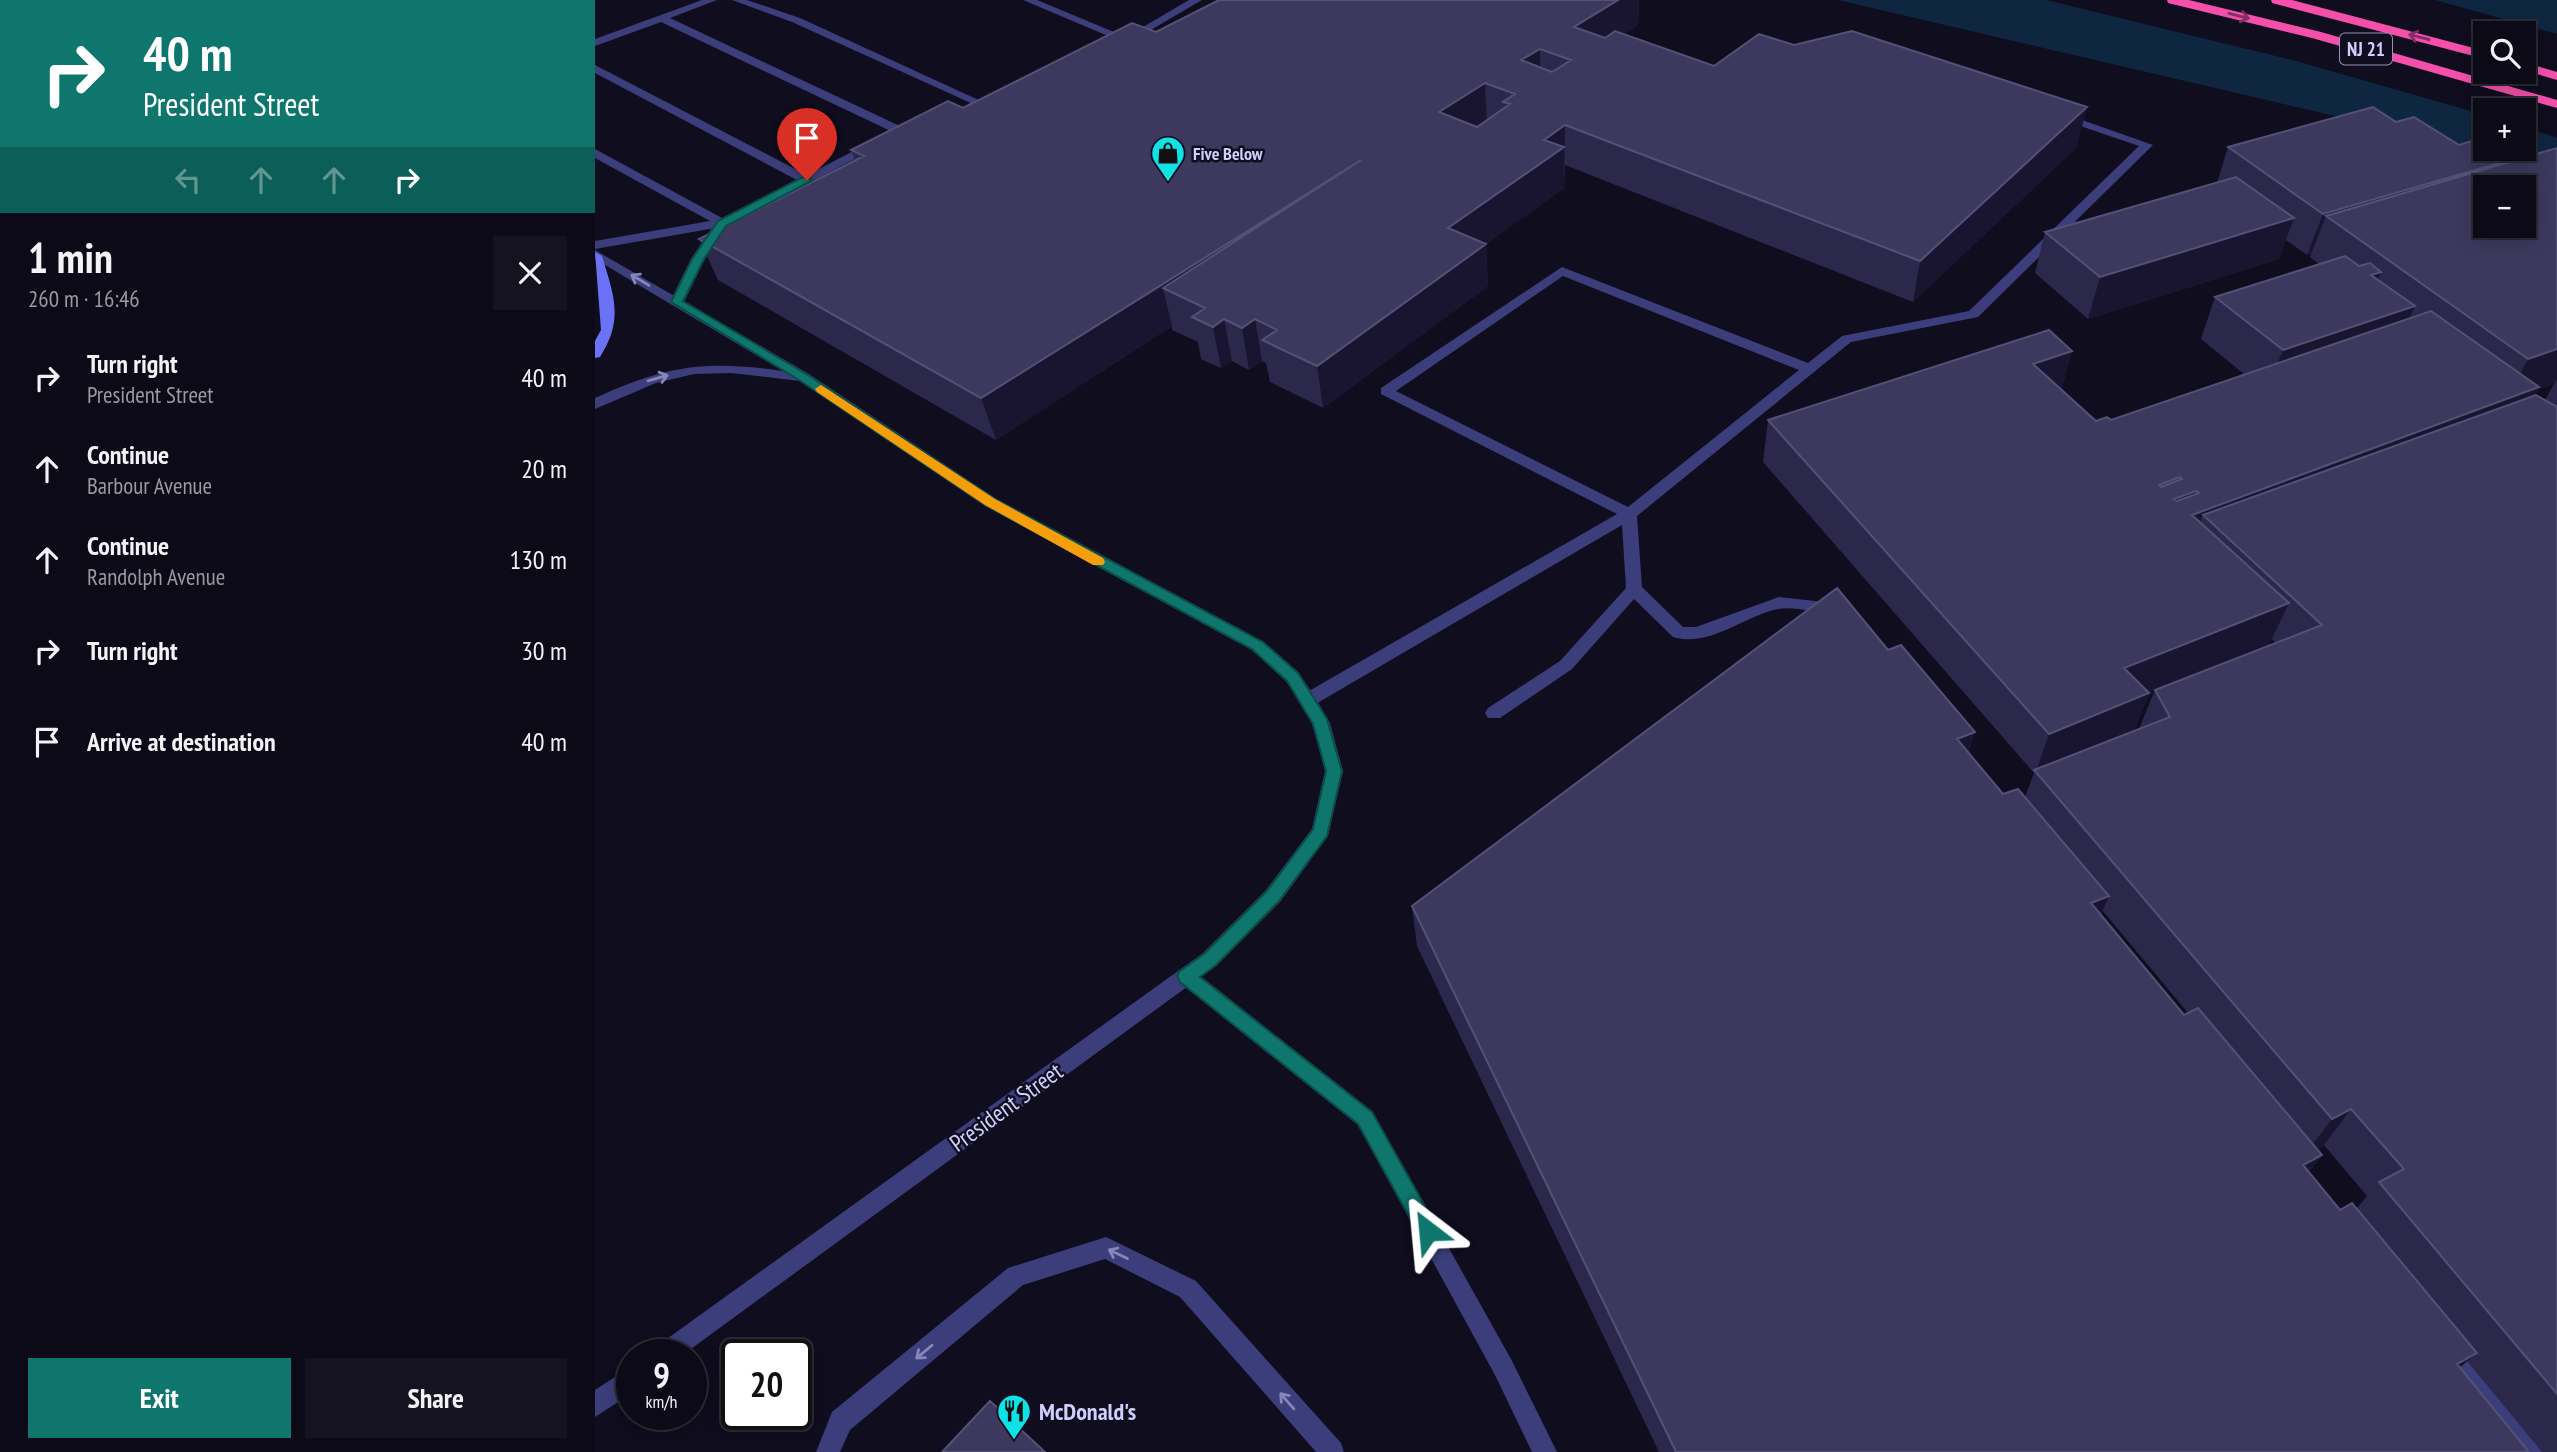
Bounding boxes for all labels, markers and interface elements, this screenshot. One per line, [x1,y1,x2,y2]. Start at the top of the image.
one-way arrow [2228,10,2250,23]
text: 40 m [143,21,232,85]
map controls [2473,21,2536,238]
button: search [2473,21,2536,84]
icon: right [28,28,119,119]
one-way arrow [2408,30,2431,43]
road number: NJ 21 [2340,34,2392,64]
text: President Street [143,83,319,125]
button: + [2473,98,2536,161]
pin [777,108,837,180]
icon: arrive [788,119,826,157]
shop icon: Five Below [1149,134,1187,183]
place label: Five Below [1193,142,1263,165]
icon: left [169,161,207,199]
icon: ahead [242,161,280,199]
icon: ahead [315,161,353,199]
icon: right [388,161,426,199]
button: − [2473,175,2536,238]
text: 1 min [28,230,113,285]
button: close [493,236,567,310]
one-way arrow [630,273,650,287]
text: 260 m · 16:46 [28,284,140,313]
text: Turn right [87,347,178,380]
icon: right [28,359,66,397]
text: 40 m [521,361,567,394]
one-way arrow [646,371,669,384]
text: President Street [87,380,214,409]
text: Continue [87,438,169,471]
icon: ahead [28,450,66,488]
text: 20 m [521,452,567,485]
text: Barbour Avenue [87,471,212,500]
text: Continue [87,529,169,562]
icon: ahead [28,541,66,579]
text: 130 m [509,543,567,576]
text: Randolph Avenue [87,562,225,591]
icon: right [28,632,66,670]
text: Turn right [87,634,178,667]
text: 30 m [521,634,567,667]
icon: arrive [28,723,66,761]
text: Arrive at destination [87,725,276,758]
text: 40 m [521,725,567,758]
street label: President Street [943,1055,1069,1158]
position arrow [1391,1194,1465,1268]
one-way arrow [1108,1247,1129,1260]
speed limit sign: 20 [721,1339,812,1430]
one-way arrow [915,1345,933,1360]
text: 9 [653,1352,670,1398]
button: Exit [28,1358,291,1438]
button: Share [305,1358,567,1438]
text: km/h [646,1390,677,1413]
restaurant icon: McDonald's [995,1392,1033,1441]
one-way arrow [1279,1392,1295,1410]
place label: McDonald's [1039,1396,1136,1427]

